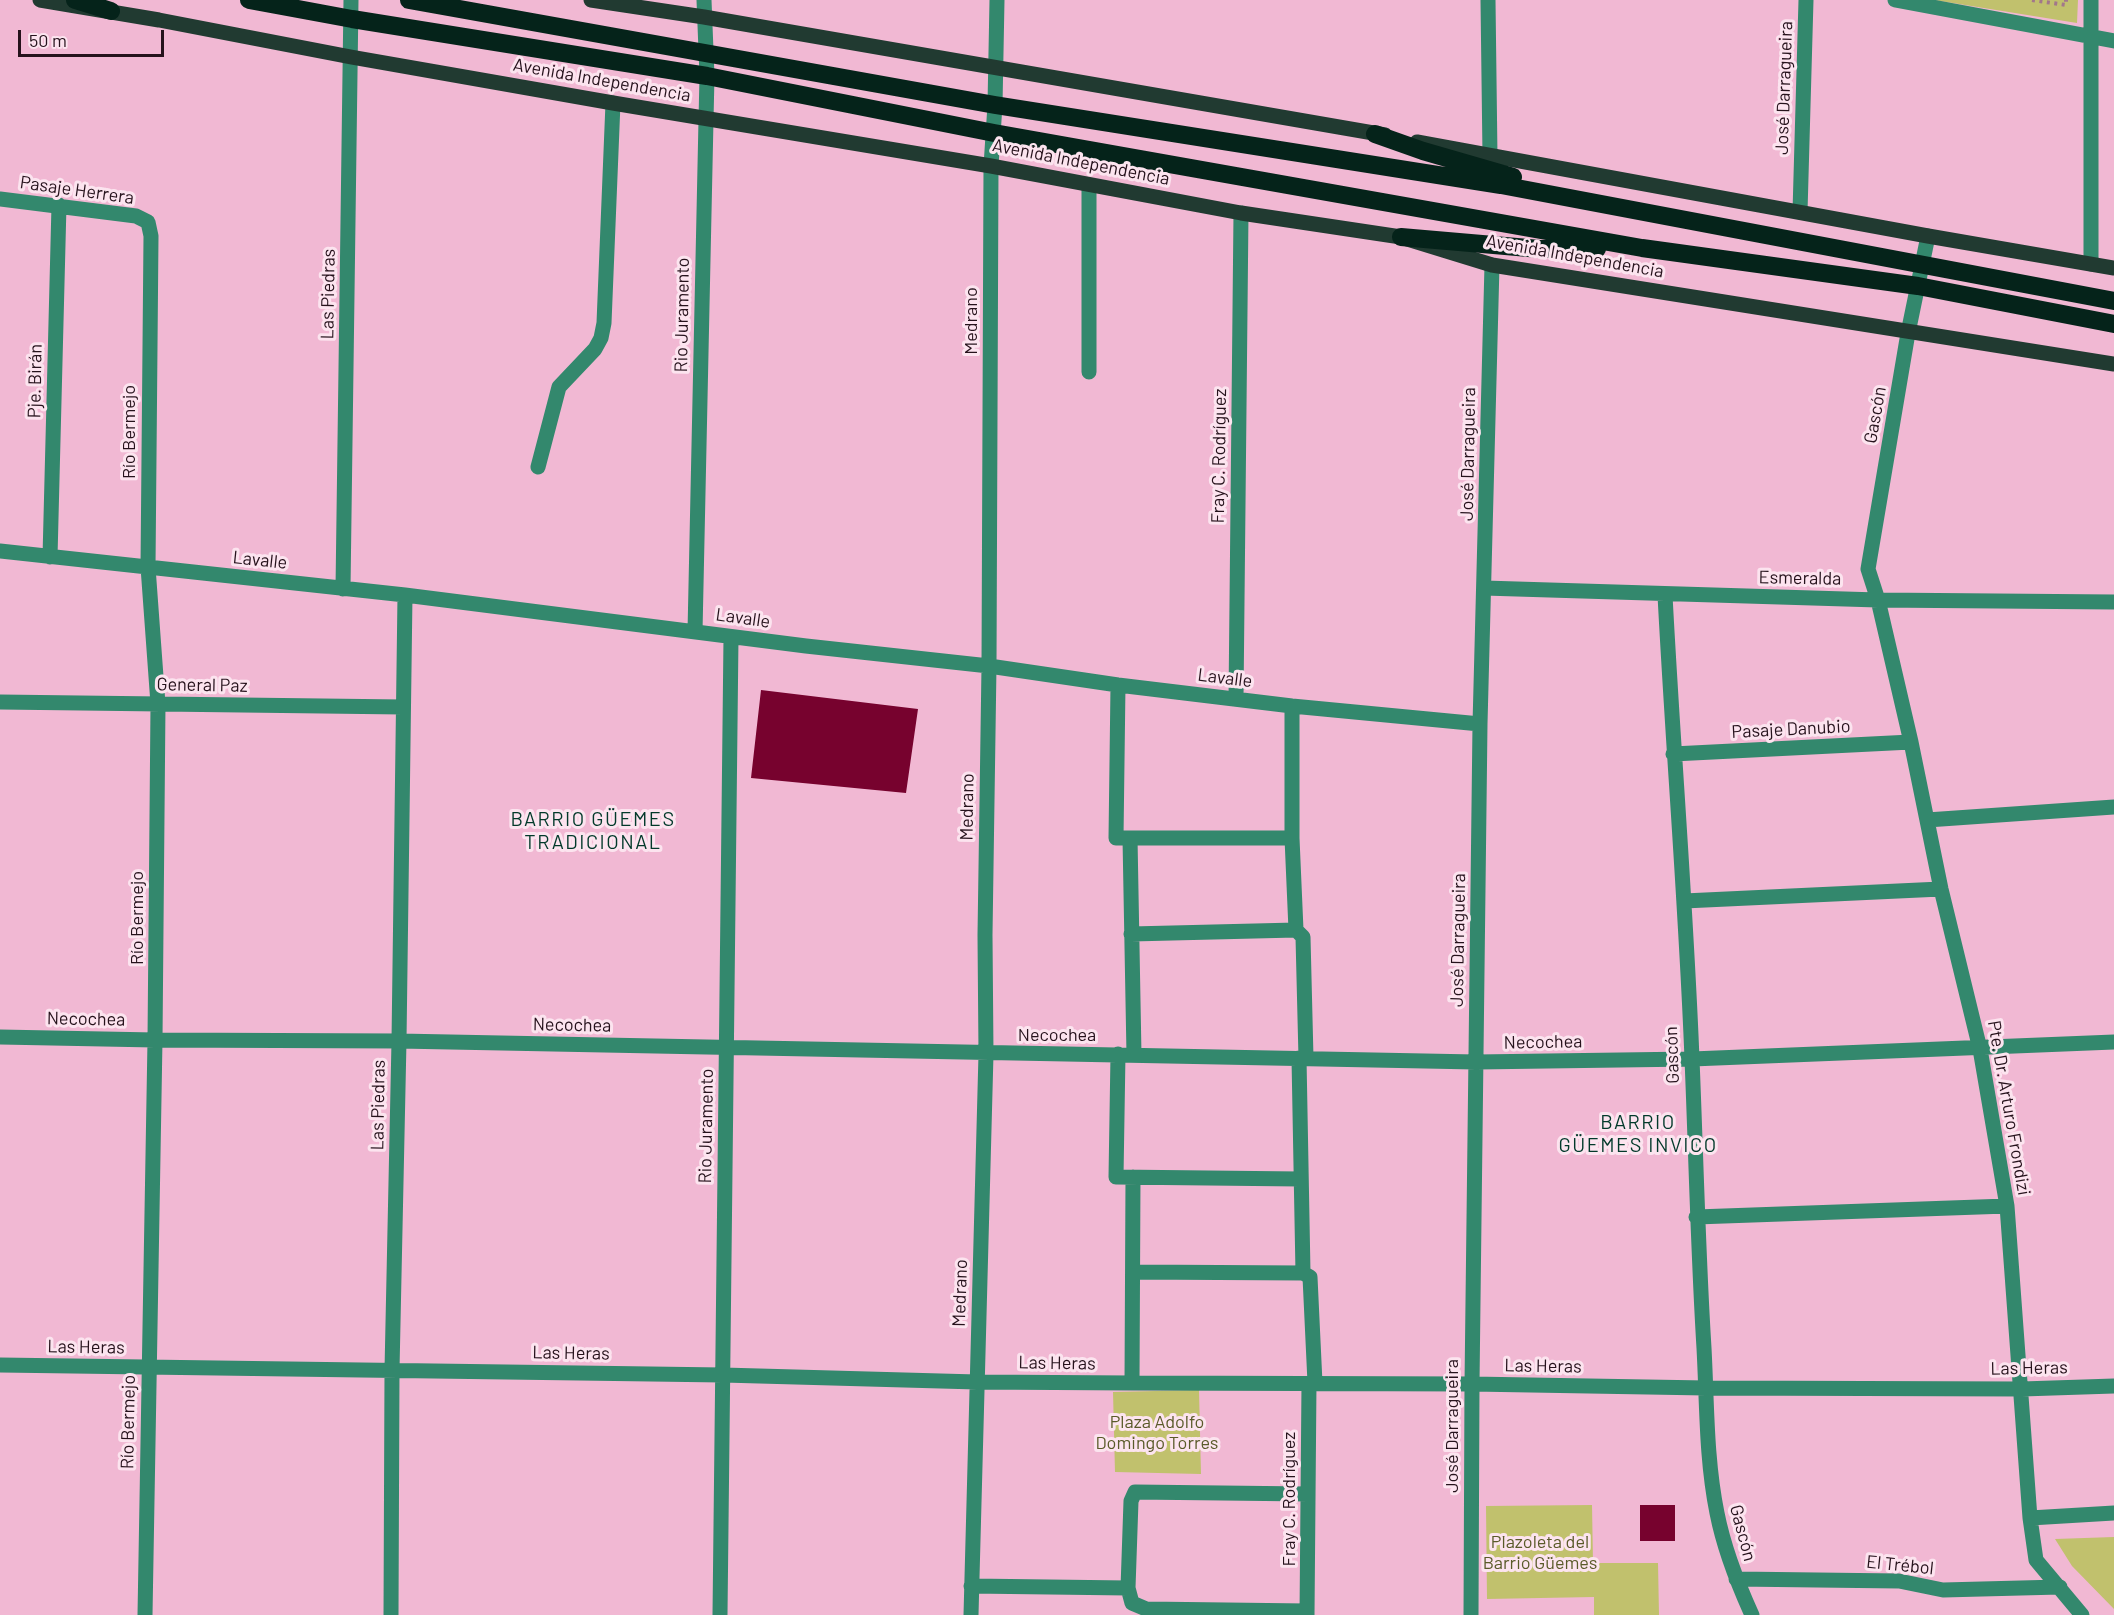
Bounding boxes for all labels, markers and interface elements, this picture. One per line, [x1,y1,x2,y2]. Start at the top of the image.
scale bar [21,18,166,56]
street label: José Darragueira [1771,21,1797,155]
text: 50 m [29,29,67,51]
street label: Avenida Independencia [512,54,692,106]
street label: Avenida Independencia [991,134,1171,190]
street label: Pasaje Herrera [19,171,135,209]
street label: Avenida Independencia [1485,230,1665,282]
street label: Las Piedras [316,248,340,340]
street label: Rio Juramento [670,257,694,373]
street label: Medrano [960,287,982,355]
street label: Pje. Birán [24,344,46,418]
street label: Río Bermejo [118,385,140,479]
street label: Gascón [1859,385,1891,445]
street label: José Darragueira [1456,387,1480,521]
street label: Fray C. Rodríguez [1207,388,1231,524]
street label: Lavalle [232,546,288,574]
street label: Esmeralda [1758,566,1842,590]
street label: Lavalle [714,603,772,633]
street label: Lavalle [1197,664,1253,692]
street label: General Paz [156,673,248,697]
street label: Pasaje Danubio [1731,715,1851,743]
street label: Medrano [956,773,978,841]
district label: BARRIO GÜEMES TRADICIONAL [510,807,676,854]
street label: Río Bermejo [126,871,148,965]
street label: José Darragueira [1446,873,1470,1007]
street label: Necochea [47,1008,125,1030]
street label: Necochea [533,1014,611,1036]
street label: Pte. Dr. Arturo Frondizi [1983,1019,2035,1197]
street label: Necochea [1018,1024,1096,1046]
street label: Gascón [1660,1026,1684,1084]
street label: Necochea [1504,1031,1582,1053]
street label: Las Piedras [366,1059,390,1151]
street label: Rio Juramento [694,1068,718,1184]
district label: BARRIO GÜEMES INVICO [1558,1110,1718,1157]
street label: Medrano [948,1259,972,1327]
street label: Las Heras [47,1336,125,1358]
street label: Las Heras [532,1342,610,1364]
street label: Las Heras [1018,1352,1096,1374]
street label: Las Heras [1504,1355,1582,1377]
street label: Las Heras [1990,1357,2068,1379]
street label: José Darragueira [1441,1359,1463,1493]
street label: Río Bermejo [116,1375,140,1469]
park label: Plaza Adolfo Domingo Torres [1095,1411,1219,1454]
street label: Fray C. Rodríguez [1278,1432,1300,1566]
street label: Gascón [1725,1502,1761,1564]
park label: Plazoleta del Barrio Güemes [1483,1531,1597,1574]
street label: El Trébol [1865,1551,1935,1579]

